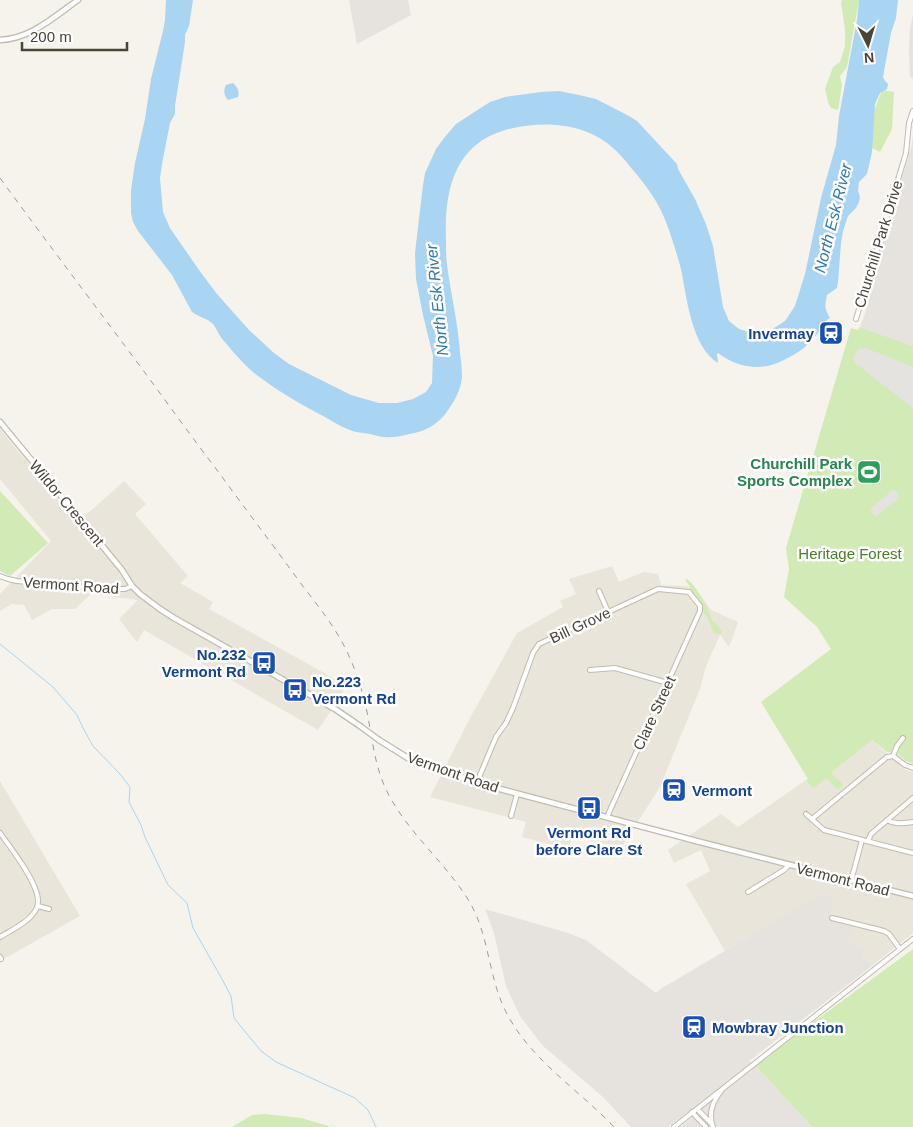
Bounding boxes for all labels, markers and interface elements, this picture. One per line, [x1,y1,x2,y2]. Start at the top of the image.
scale bar [22,20,128,52]
north arrow [843,20,893,70]
text: 200 m [30,28,72,45]
text: N [863,50,875,66]
water label: North Esk River [811,161,855,274]
street label: Churchill Park Drive [850,178,906,310]
water label: North Esk River [423,243,451,357]
station icon: Invermay [818,320,844,346]
place label: Invermay [748,325,815,342]
place label: Churchill Park Sports Complex [737,455,853,489]
street label: Wildor Crescent [26,457,108,550]
sports icon: Churchill Park Sports Complex [856,459,882,485]
park label: Heritage Forest [798,545,903,562]
street label: Vermont Road [23,573,119,597]
street label: Bill Grove [547,604,613,646]
place label: No.232 Vermont Rd [162,646,246,680]
bus stop icon: No.232 Vermont Rd [251,650,277,676]
street label: Clare Street [629,672,679,753]
place label: No.223 Vermont Rd [312,673,396,707]
bus stop icon: No.223 Vermont Rd [282,677,308,703]
street label: Vermont Road [405,748,501,796]
station icon: Vermont [661,777,687,803]
place label: Vermont [692,782,752,799]
bus stop icon: Vermont Rd before Clare St [576,795,602,821]
place label: Vermont Rd before Clare St [536,824,642,858]
street label: Vermont Road [794,859,892,899]
station icon: Mowbray Junction [681,1014,707,1040]
place label: Mowbray Junction [712,1019,844,1036]

